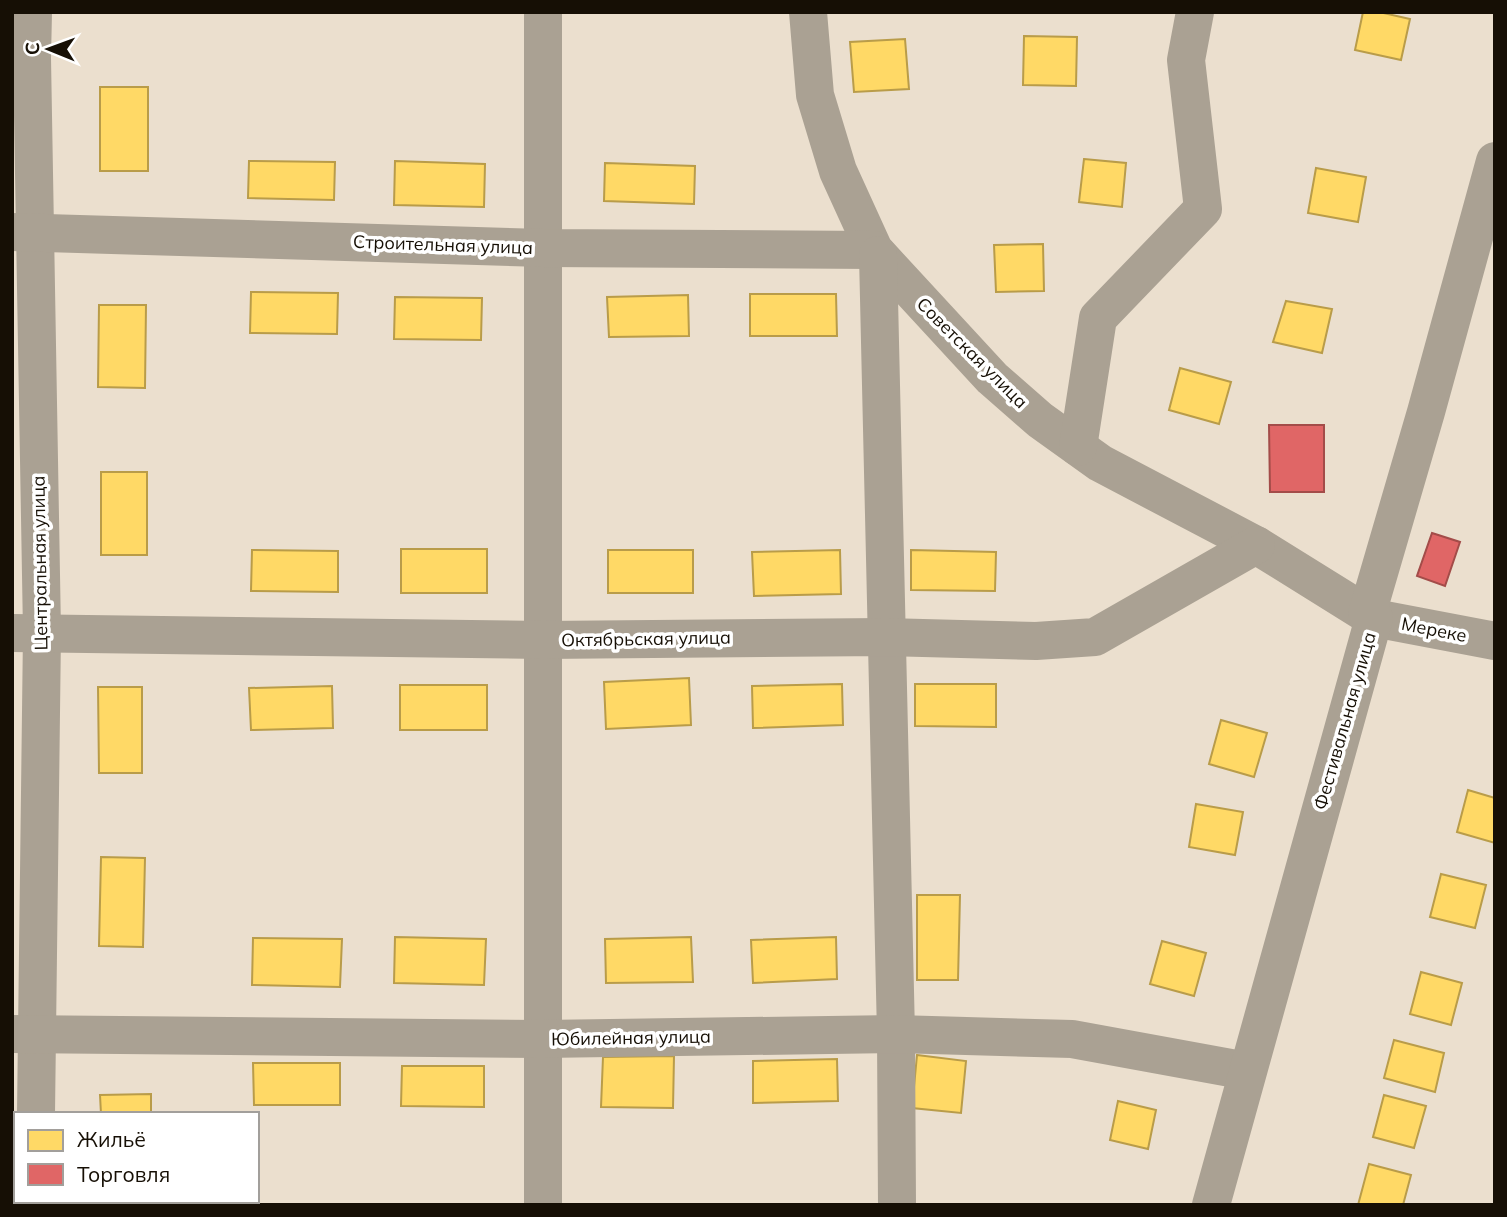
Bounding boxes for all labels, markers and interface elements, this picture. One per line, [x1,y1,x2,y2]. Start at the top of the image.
north arrow [14,14,84,84]
text: С [20,42,44,55]
street label: Строительная улица [353,230,533,259]
street label: Советская улица [912,292,1033,413]
street label: Центральная улица [26,476,53,650]
street label: Мереке [1399,612,1469,647]
street label: Октябрьская улица [561,626,731,651]
street label: Фестивальная улица [1308,629,1381,812]
street label: Юбилейная улица [551,1025,711,1050]
legend [14,1112,259,1203]
text: Жильё [77,1126,146,1152]
text: Торговля [77,1161,170,1187]

